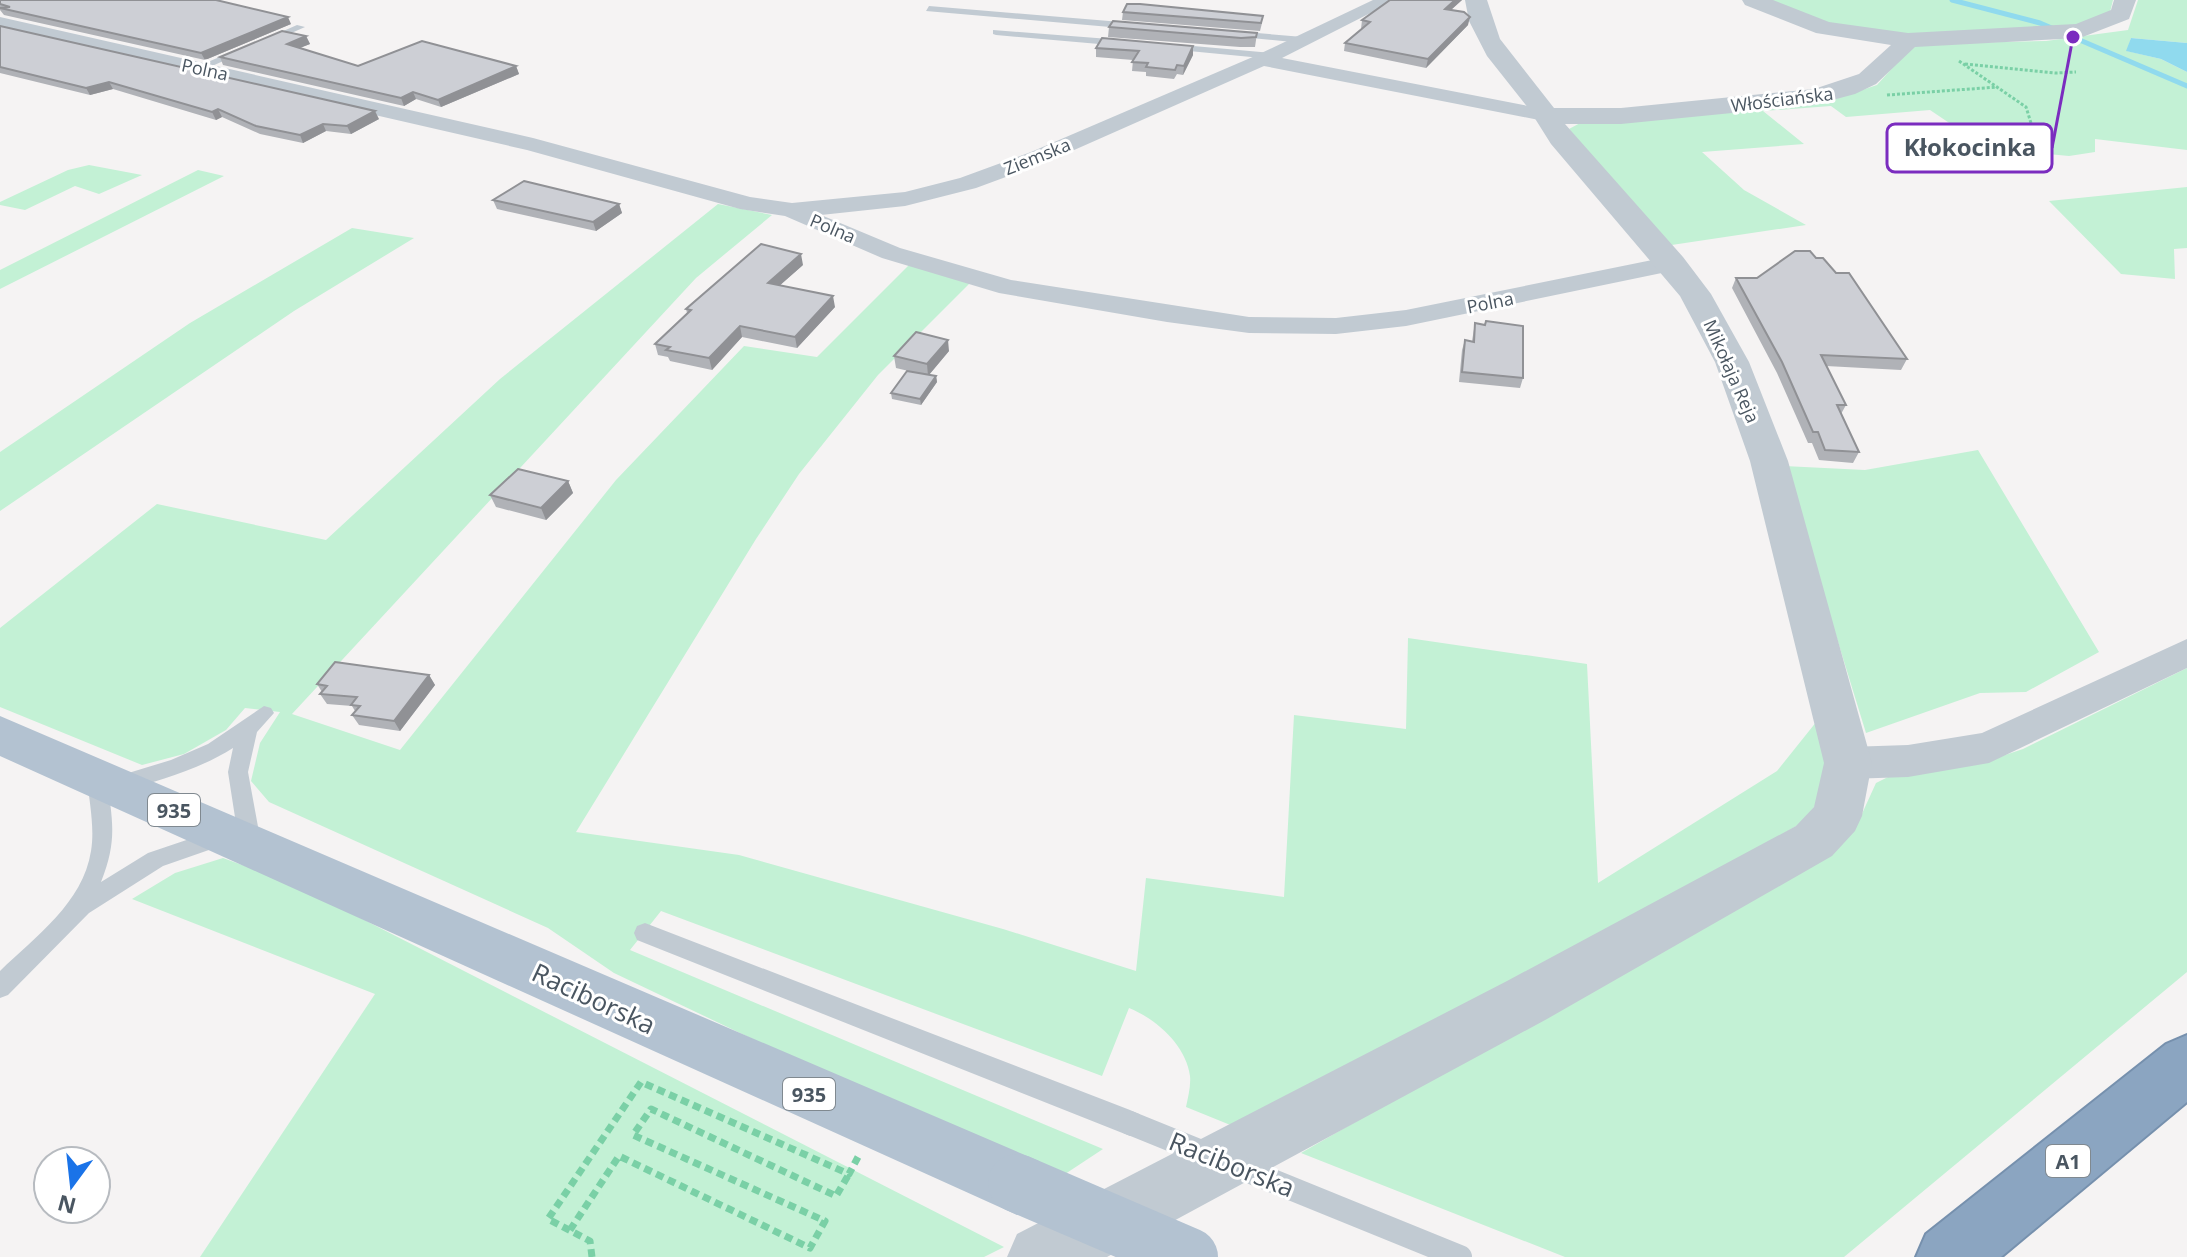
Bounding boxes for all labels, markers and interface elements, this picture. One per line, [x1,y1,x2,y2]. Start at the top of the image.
street label: Polna [179,52,231,86]
street label: Włościańska [1730,81,1834,117]
callout: Kłokocinka [1887,124,2052,172]
text: Kłokocinka [1904,130,2036,163]
street label: Ziemska [1000,132,1074,180]
street label: Polna [807,208,859,248]
street label: Polna [1465,286,1515,318]
street label: Mikołaja Reja [1699,316,1765,426]
road number: 935 [148,794,200,826]
street label: Raciborska [526,954,662,1042]
road number: 935 [783,1078,835,1110]
street label: Raciborska [1164,1123,1300,1205]
north arrow [32,1145,112,1225]
road number: A1 [2046,1145,2090,1177]
text: N [54,1188,79,1222]

